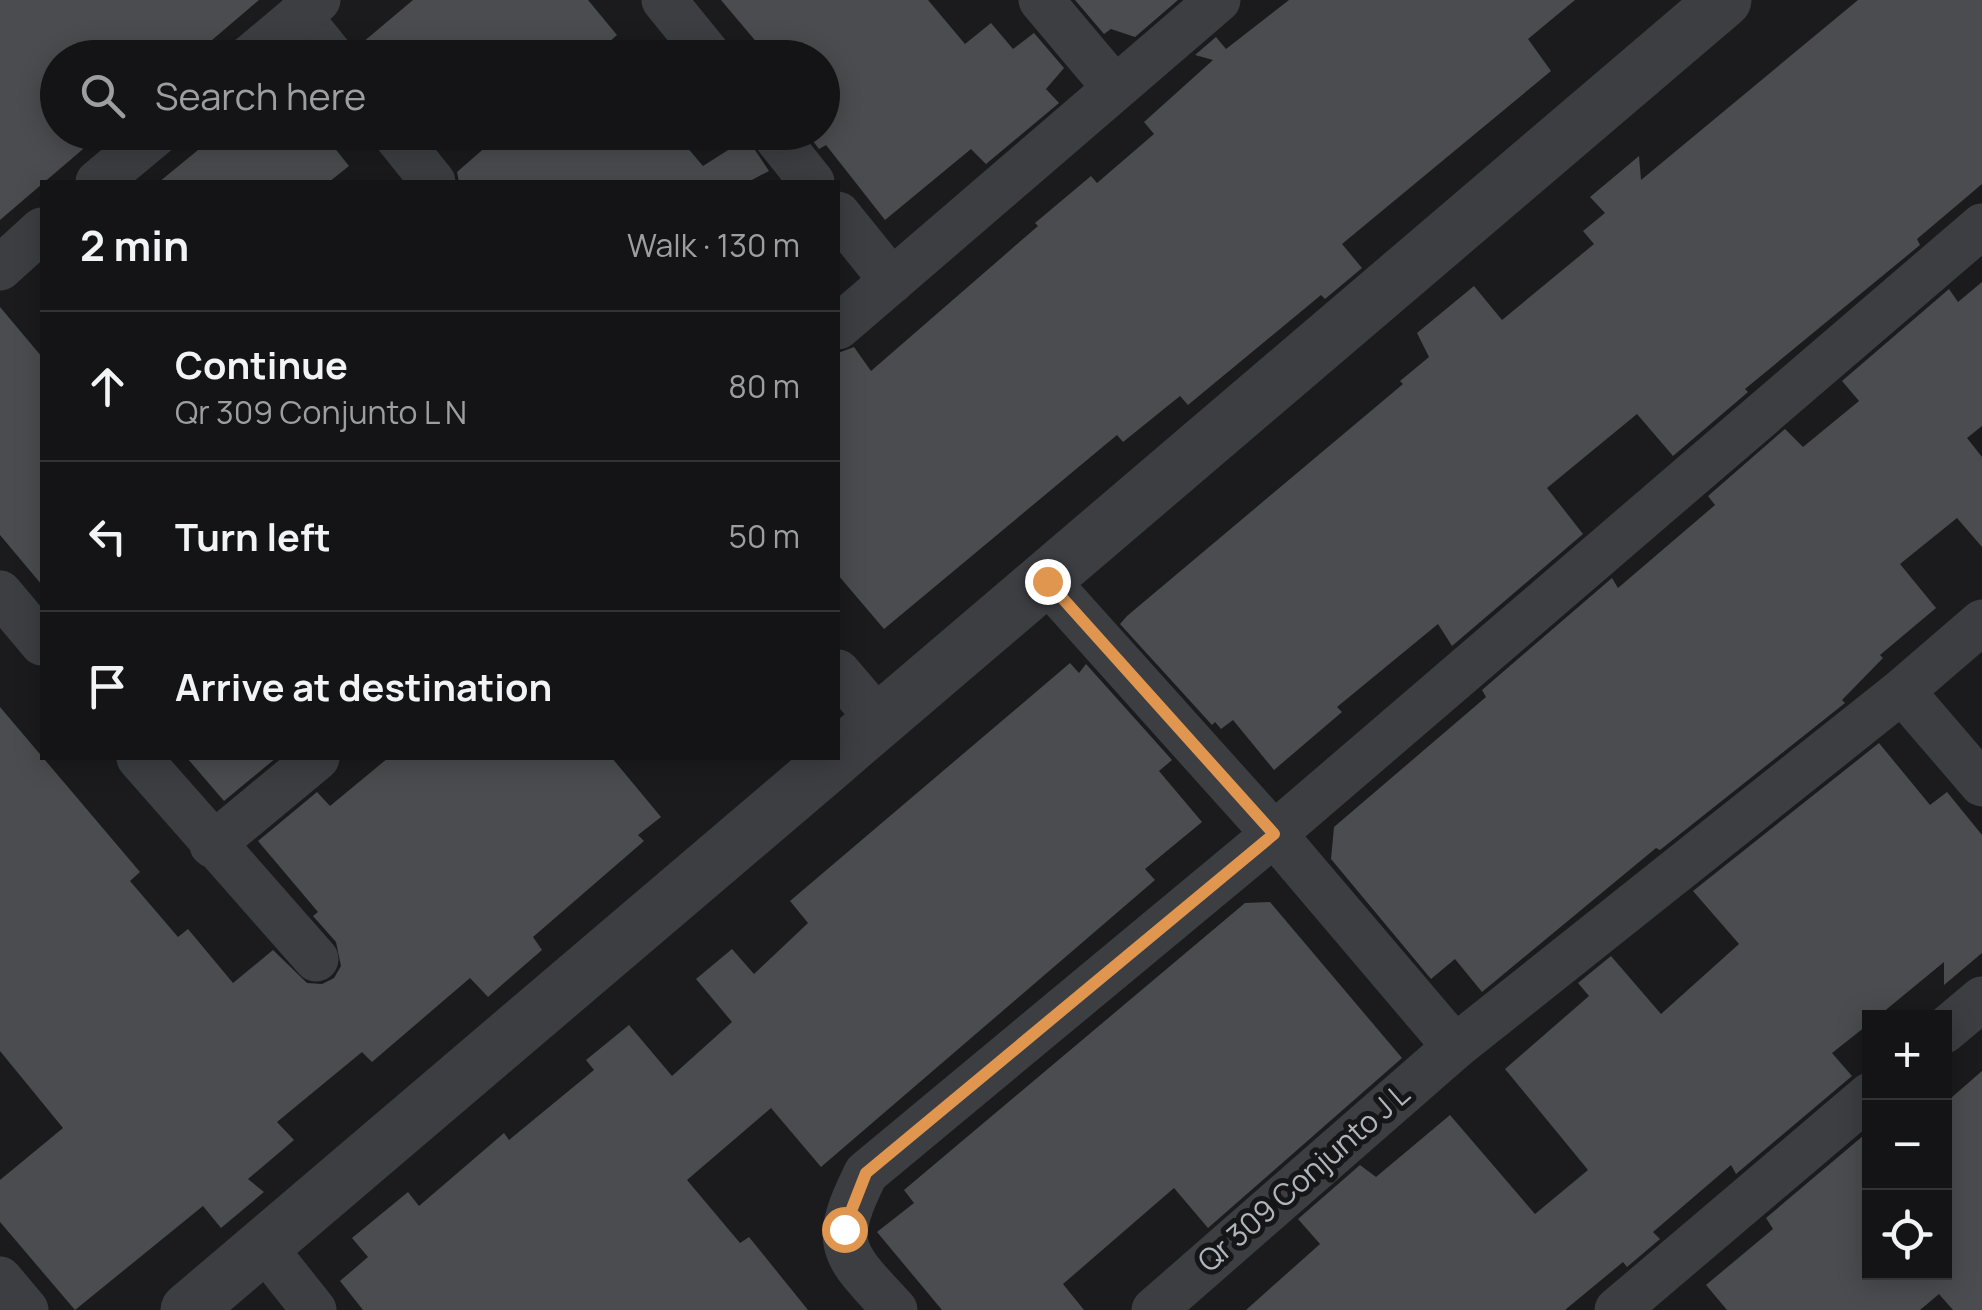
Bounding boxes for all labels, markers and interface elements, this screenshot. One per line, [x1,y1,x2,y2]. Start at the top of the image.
search box [40,40,840,150]
icon: search [75,68,130,123]
text: Search here [155,69,366,121]
text: 2 min [80,216,189,274]
text: Walk · 130 m [627,223,800,267]
text: Continue [175,338,348,390]
icon: ahead [80,359,135,414]
text: 80 m [728,364,800,408]
text: Qr 309 Conjunto L N [175,390,467,434]
icon: left [80,509,135,564]
text: Turn left [175,510,331,562]
text: 50 m [728,514,800,558]
route end [1025,559,1071,605]
icon: arrive [80,659,135,714]
text: Arrive at destination [175,660,552,712]
map controls [1862,1010,1952,1280]
button: + [1862,1010,1952,1100]
street label: Qr 309 Conjunto J L [1188,1073,1418,1280]
button: − [1862,1100,1952,1190]
button: locate [1862,1190,1952,1280]
route start [822,1207,868,1253]

